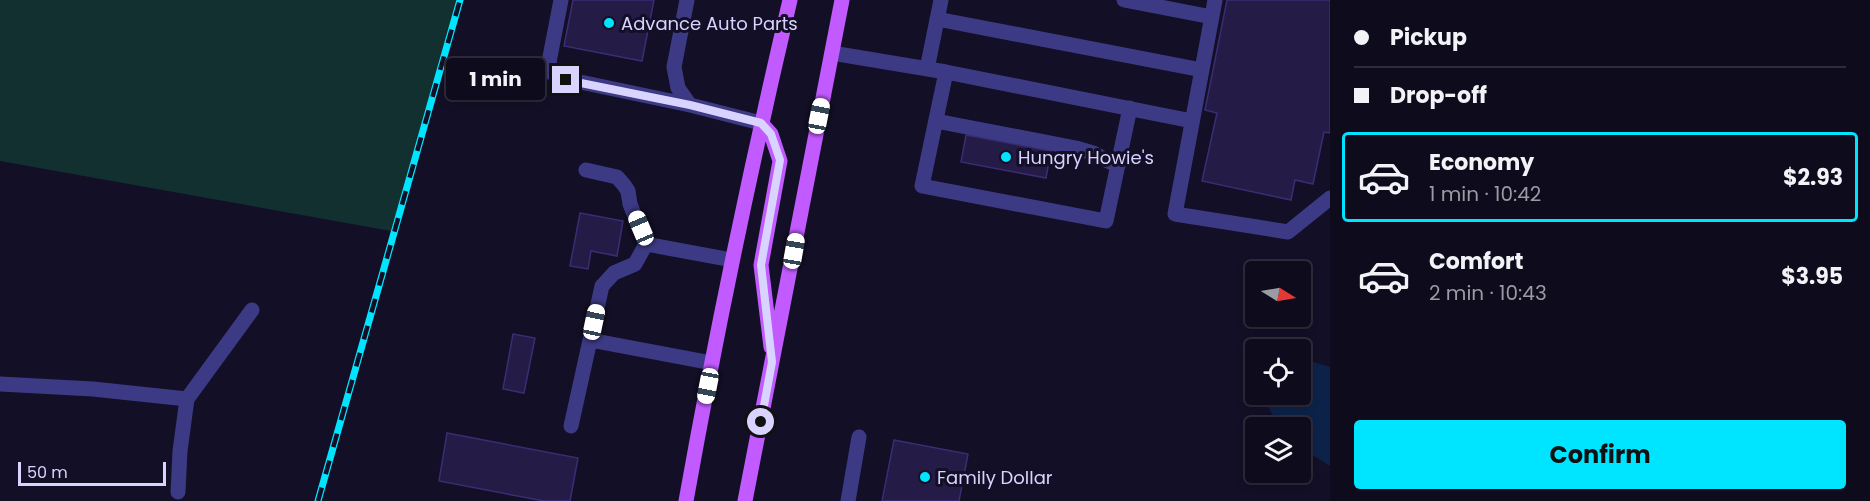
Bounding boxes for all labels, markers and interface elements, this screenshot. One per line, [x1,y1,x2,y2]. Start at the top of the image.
place label: Advance Auto Parts [621,11,798,36]
marker: Advance Auto Parts [602,16,616,30]
text: Pickup [1390,22,1467,53]
callout: 1 min [446,59,545,101]
text: 1 min [469,65,522,93]
route end [552,66,579,93]
text: Drop-off [1390,80,1487,111]
car [807,97,831,135]
place label: Hungry Howie's [1018,145,1154,170]
text: Economy [1429,147,1534,178]
marker: Hungry Howie's [999,150,1013,164]
icon: car [1357,150,1411,204]
text: $2.93 [1783,162,1843,193]
text: 1 min · 10:42 [1429,180,1541,208]
car [626,208,656,248]
car [782,232,806,270]
text: Comfort [1429,246,1523,277]
icon: car [1357,249,1411,303]
north arrow [1245,261,1311,327]
map controls [1245,261,1311,483]
text: $3.95 [1781,261,1843,292]
text: 2 min · 10:43 [1429,279,1547,307]
car [581,303,607,341]
button: locate [1245,339,1311,405]
car [696,367,720,405]
route start [747,408,774,435]
button: layers [1245,417,1311,483]
button: Confirm [1354,420,1846,489]
scale bar [18,459,166,486]
text: 50 m [27,461,68,484]
place label: Family Dollar [937,465,1053,490]
marker: Family Dollar [918,470,932,484]

